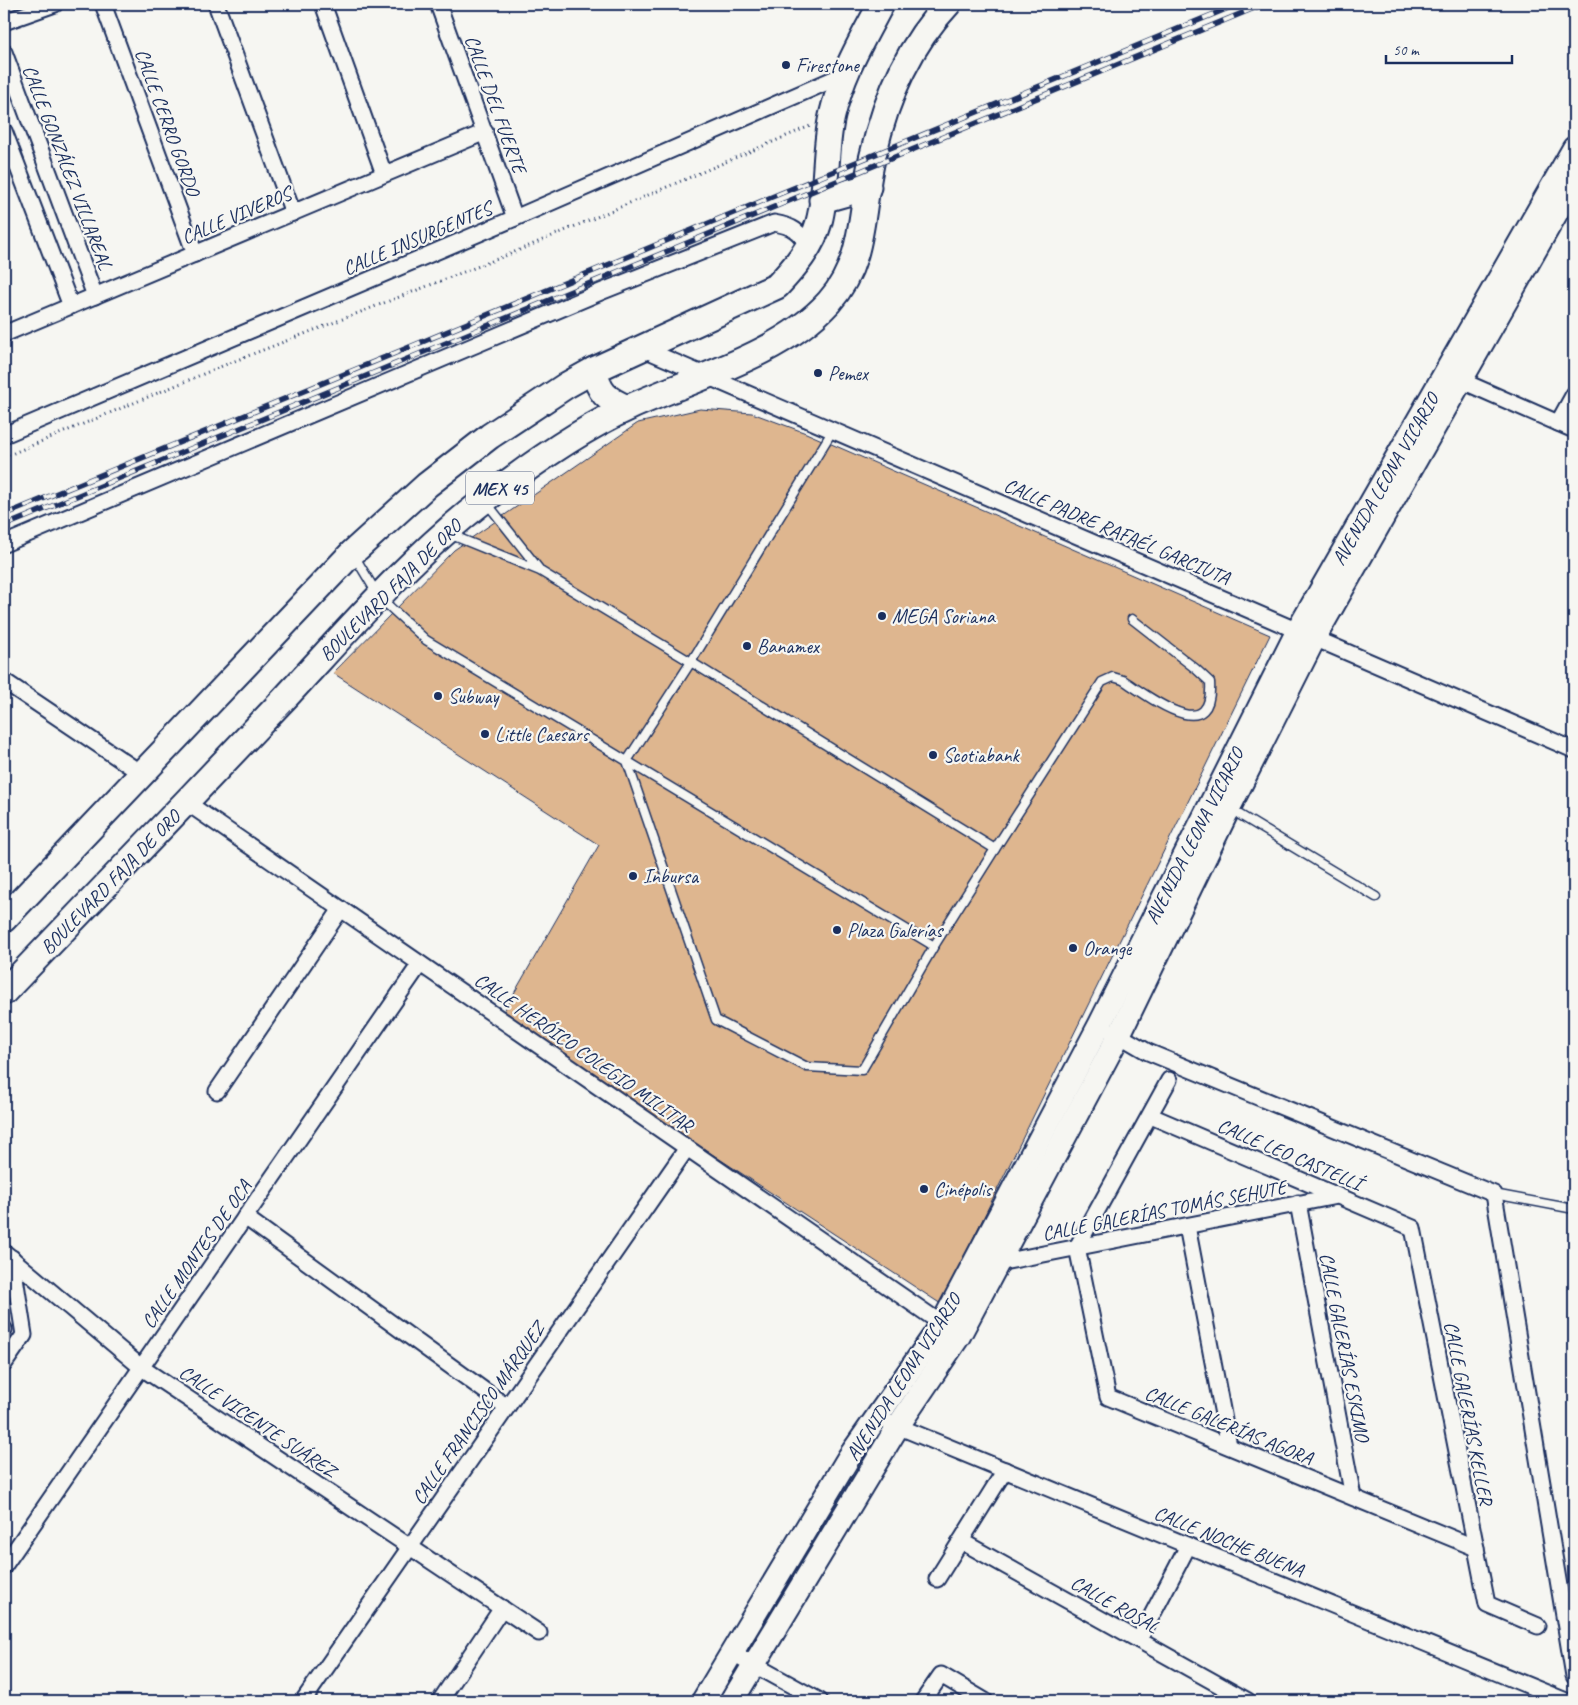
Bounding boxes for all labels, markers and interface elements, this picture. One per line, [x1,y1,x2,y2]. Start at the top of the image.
street label: CALLE DEL FUERTE [459,32,533,179]
scale bar [1386,32,1512,64]
text: 50 m [1393,41,1420,60]
street label: CALLE CERRO GORDO [129,45,206,201]
place label: Firestone [796,53,860,78]
marker: Firestone [780,59,792,71]
street label: CALLE GONZÁLEZ VILLAREAL [17,61,118,273]
street label: CALLE VIVEROS [178,180,299,250]
street label: CALLE INSURGENTES [339,194,499,281]
place label: Pemex [828,361,870,386]
marker: Pemex [812,367,824,379]
street label: AVENIDA LEONA VICARIO [1326,387,1446,569]
road number: MEX 45 [466,472,534,504]
street label: CALLE PADRE RAFAÉL GARCIUTA [1000,473,1234,591]
street label: BOULEVARD FAJA DE ORO [314,513,468,667]
place label: MEGA Soriana [892,604,996,629]
marker: MEGA Soriana [876,610,888,622]
place label: Banamex [757,634,821,659]
marker: Banamex [741,640,753,652]
place label: Subway [448,684,501,709]
marker: Subway [432,690,444,702]
place label: Little Caesars [495,722,591,747]
marker: Little Caesars [479,728,491,740]
street label: AVENIDA LEONA VICARIO [1139,742,1251,928]
place label: Scotiabank [943,743,1020,768]
marker: Scotiabank [927,749,939,761]
street label: BOULEVARD FAJA DE ORO [35,803,187,960]
place label: Inbursa [643,864,700,889]
marker: Inbursa [627,870,639,882]
place label: Plaza Galerías [847,918,944,943]
marker: Plaza Galerías [831,924,843,936]
place label: Orange [1083,936,1133,961]
marker: Orange [1067,942,1079,954]
street label: CALLE HERÓICO COLEGIO MILITAR [470,967,700,1139]
street label: CALLE LEO CASTELLÍ [1214,1113,1370,1198]
street label: CALLE GALERÍAS TOMÁS SEHUTE [1040,1174,1291,1246]
street label: CALLE MONTES DE OCA [136,1175,257,1333]
place label: Cinépolis [934,1177,993,1202]
marker: Cinépolis [918,1183,930,1195]
street label: CALLE GALERÍAS ESKIMO [1314,1251,1375,1446]
street label: AVENIDA LEONA VICARIO [840,1287,968,1465]
street label: CALLE FRANCISCO MÁRQUEZ [406,1315,553,1509]
street label: CALLE GALERÍAS KELLER [1438,1319,1499,1509]
street label: CALLE VICENTE SUÁREZ [174,1360,343,1485]
street label: CALLE GALERÍAS AGORA [1141,1380,1317,1471]
street label: CALLE NOCHE BUENA [1150,1500,1308,1583]
street label: CALLE ROSAL [1066,1570,1164,1639]

